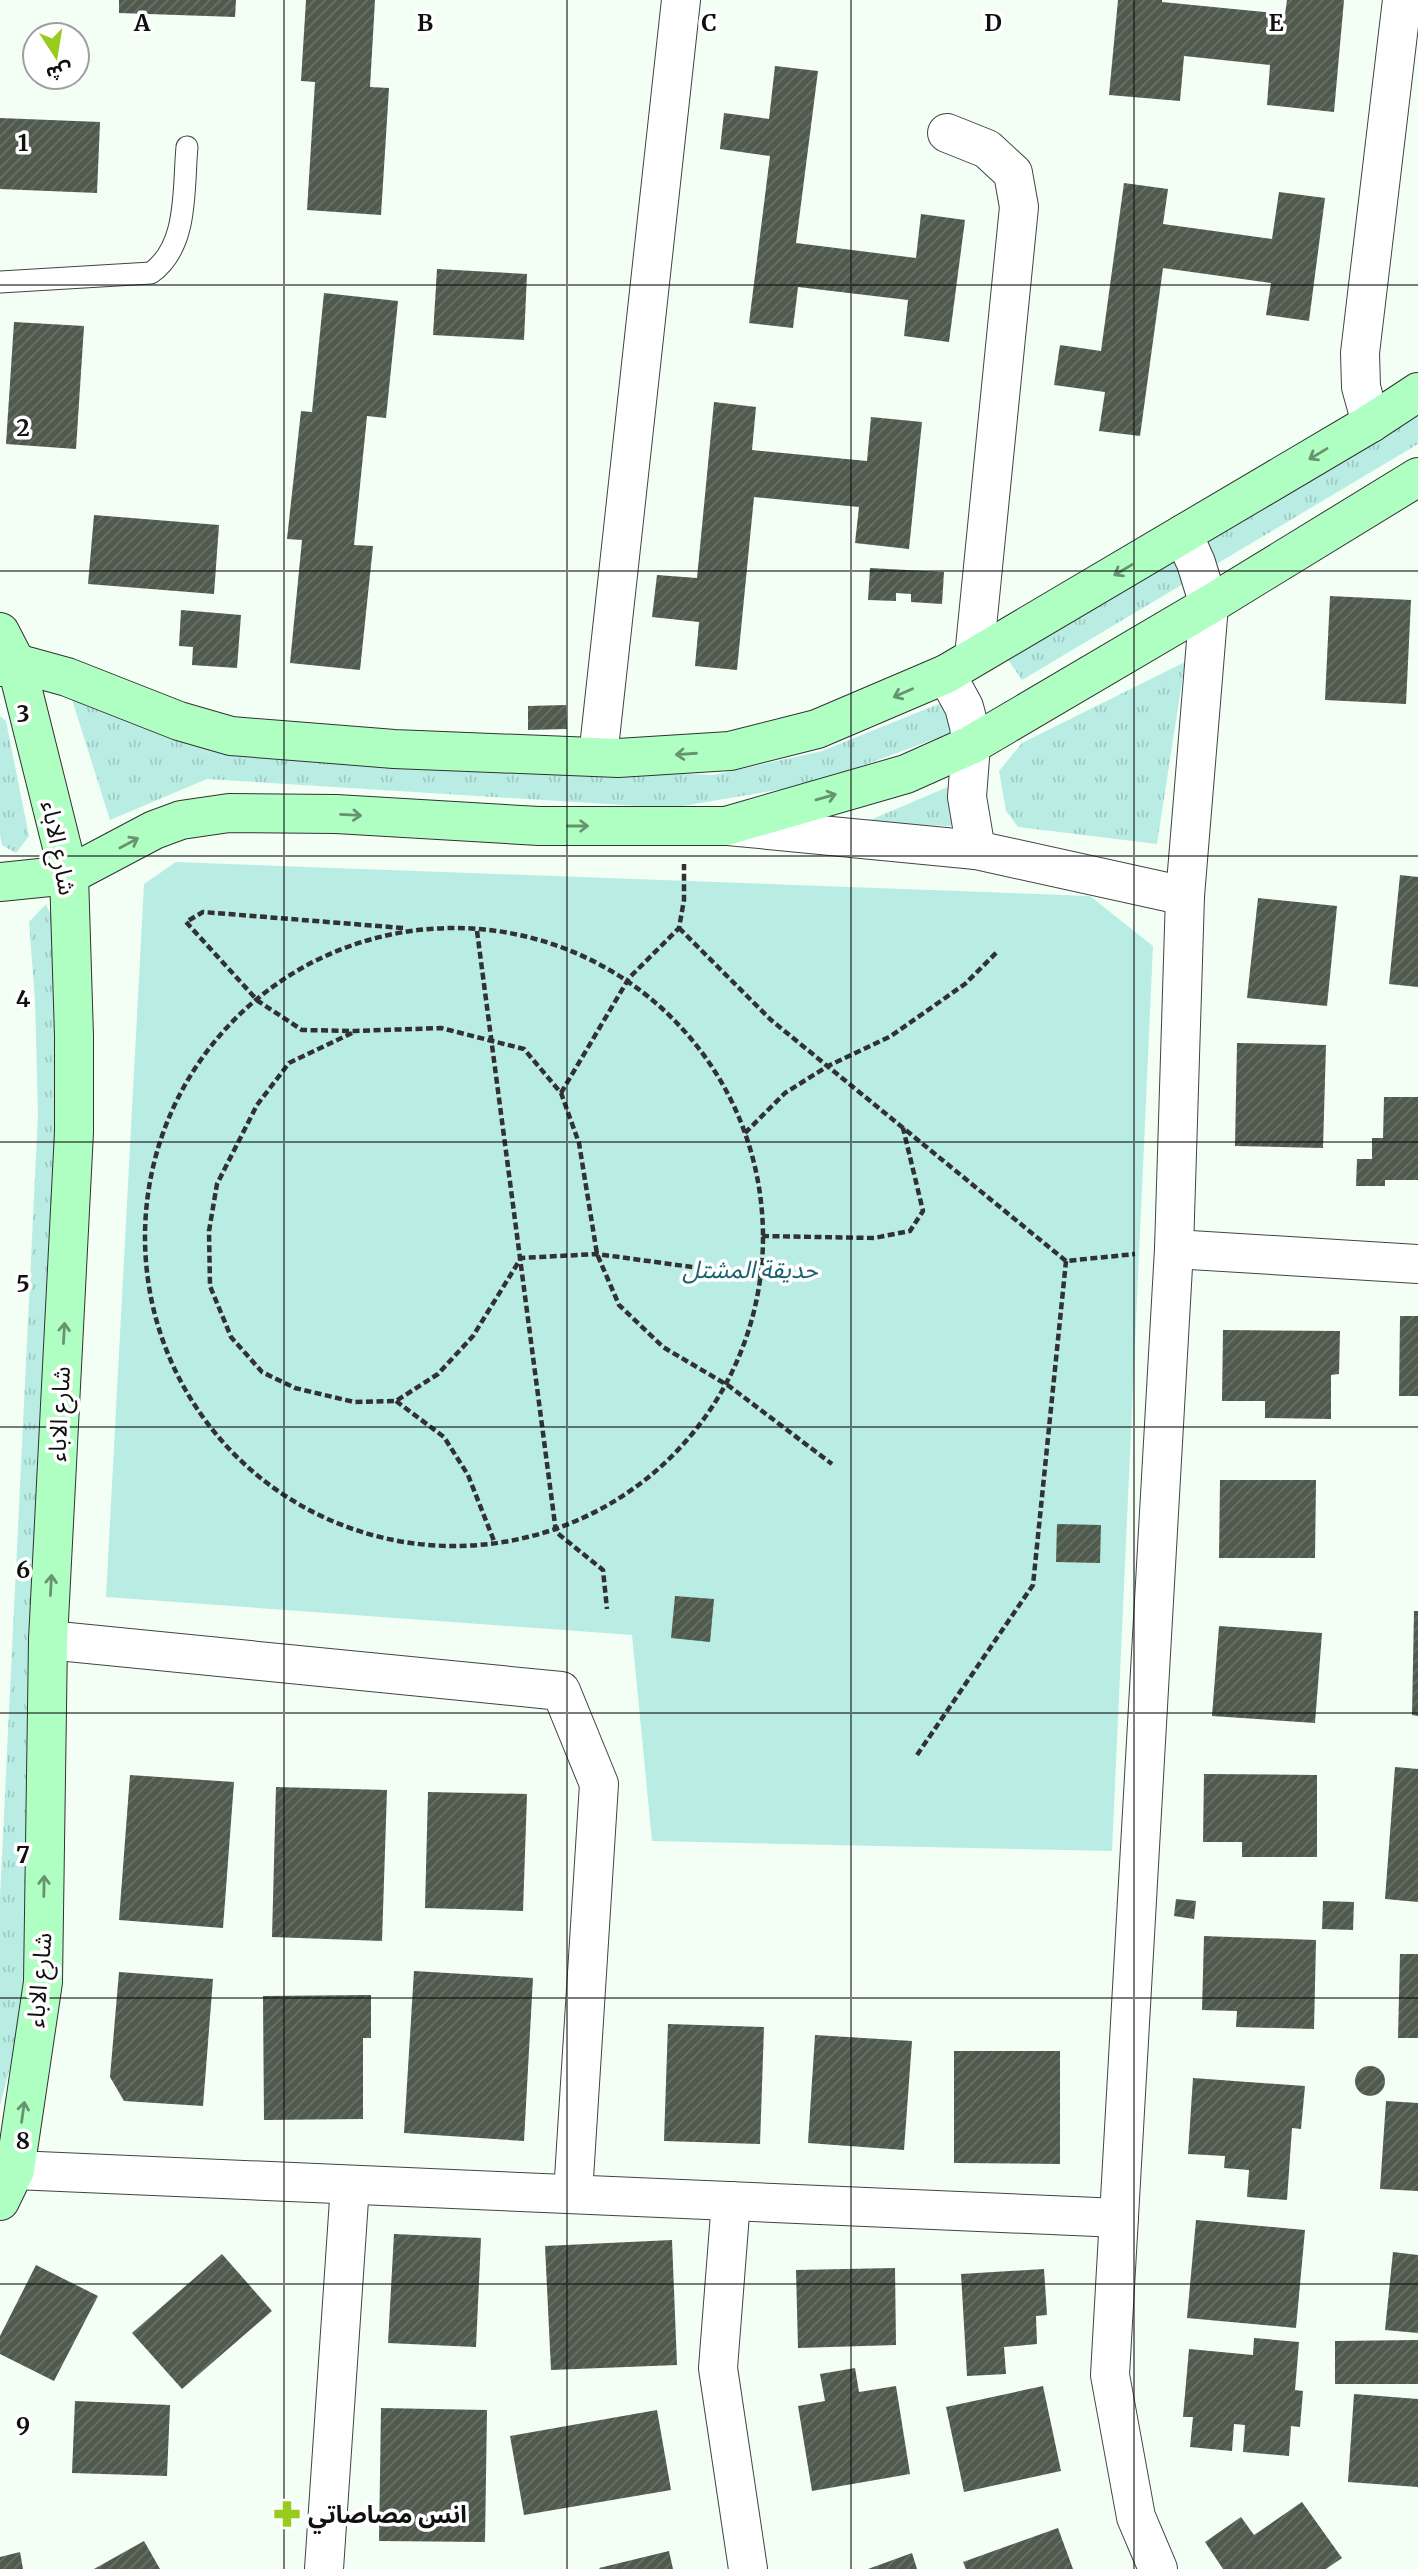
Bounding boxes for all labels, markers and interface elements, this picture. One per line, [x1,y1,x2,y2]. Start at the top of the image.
text: A [133,8,151,37]
text: B [417,8,433,37]
text: C [701,8,717,37]
text: D [984,8,1002,37]
text: E [1268,8,1284,37]
north arrow [21,21,91,91]
text: ش [44,58,75,87]
text: 1 [18,128,29,157]
text: 2 [16,413,30,442]
one-way arrow [1309,447,1329,461]
one-way arrow [1113,563,1133,577]
one-way arrow [893,687,915,700]
text: 3 [16,699,30,728]
one-way arrow [674,747,697,760]
one-way arrow [815,790,837,803]
street label: شارع الاباء [33,798,83,898]
one-way arrow [339,809,362,822]
one-way arrow [566,819,589,833]
one-way arrow [118,836,139,850]
text: 4 [16,984,31,1013]
park label: حديقة المشتل [682,1254,819,1285]
text: 5 [16,1269,30,1298]
one-way arrow [57,1322,70,1345]
street label: شارع الاباء [41,1366,79,1463]
text: 6 [16,1555,30,1584]
one-way arrow [44,1574,57,1597]
text: 7 [16,1840,30,1869]
one-way arrow [37,1875,51,1898]
street label: شارع الاباء [19,1931,61,2029]
one-way arrow [17,2101,30,2124]
text: 8 [16,2126,30,2155]
text: 9 [16,2411,30,2440]
pharmacy icon: انس مصاصاتي [272,2499,302,2529]
place label: انس مصاصاتي [308,2499,467,2534]

